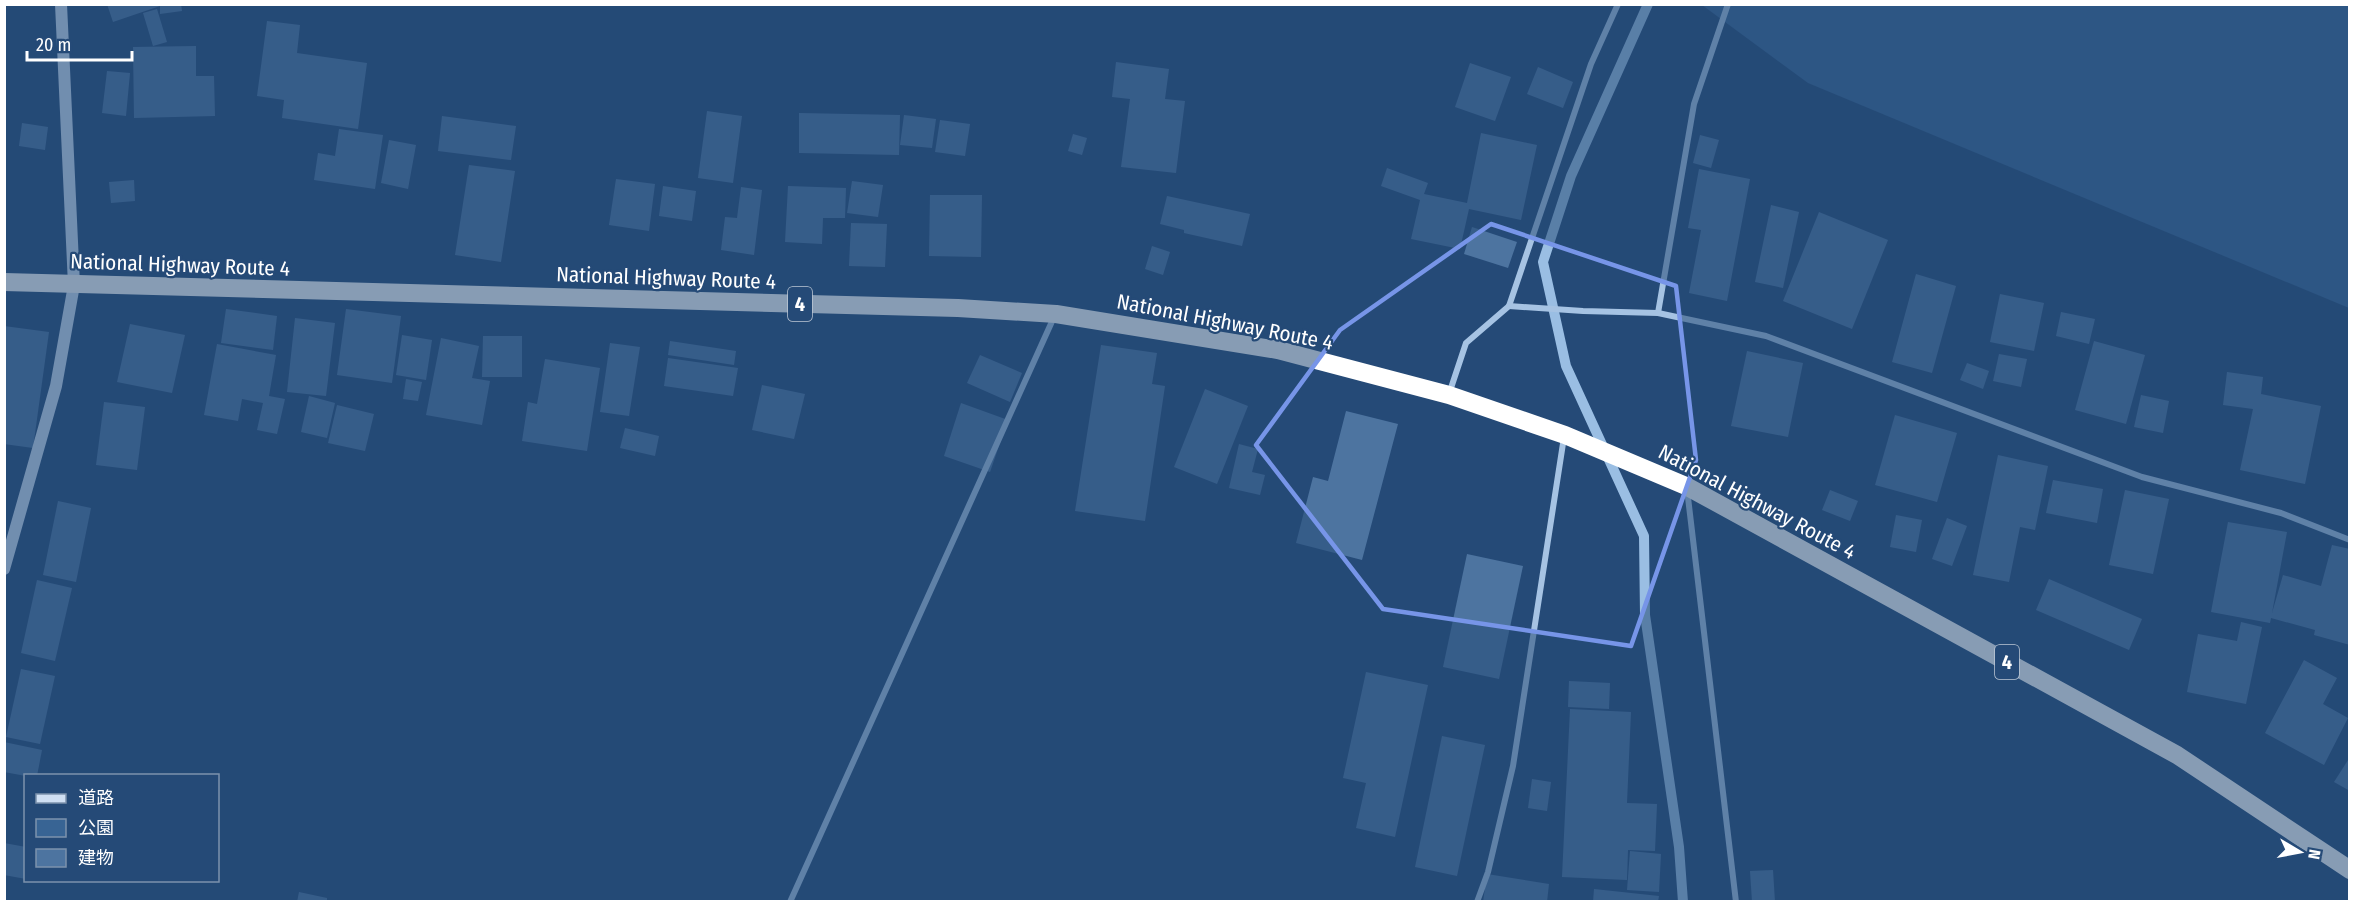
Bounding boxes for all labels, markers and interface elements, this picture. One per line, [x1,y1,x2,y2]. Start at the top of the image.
scale bar [27,24,132,62]
text: 20 m [36,34,71,56]
street label: National Highway Route 4 [70,248,290,282]
street label: National Highway Route 4 [556,261,776,295]
road number: 4 [788,287,812,321]
street label: National Highway Route 4 [1115,288,1335,356]
street label: National Highway Route 4 [1654,439,1860,565]
road number: 4 [1995,645,2019,679]
legend [24,774,219,882]
text: 道路 [78,787,114,809]
text: 公園 [78,817,114,839]
north arrow [2270,822,2330,882]
text: 建物 [78,847,114,869]
text: N [2304,848,2324,861]

